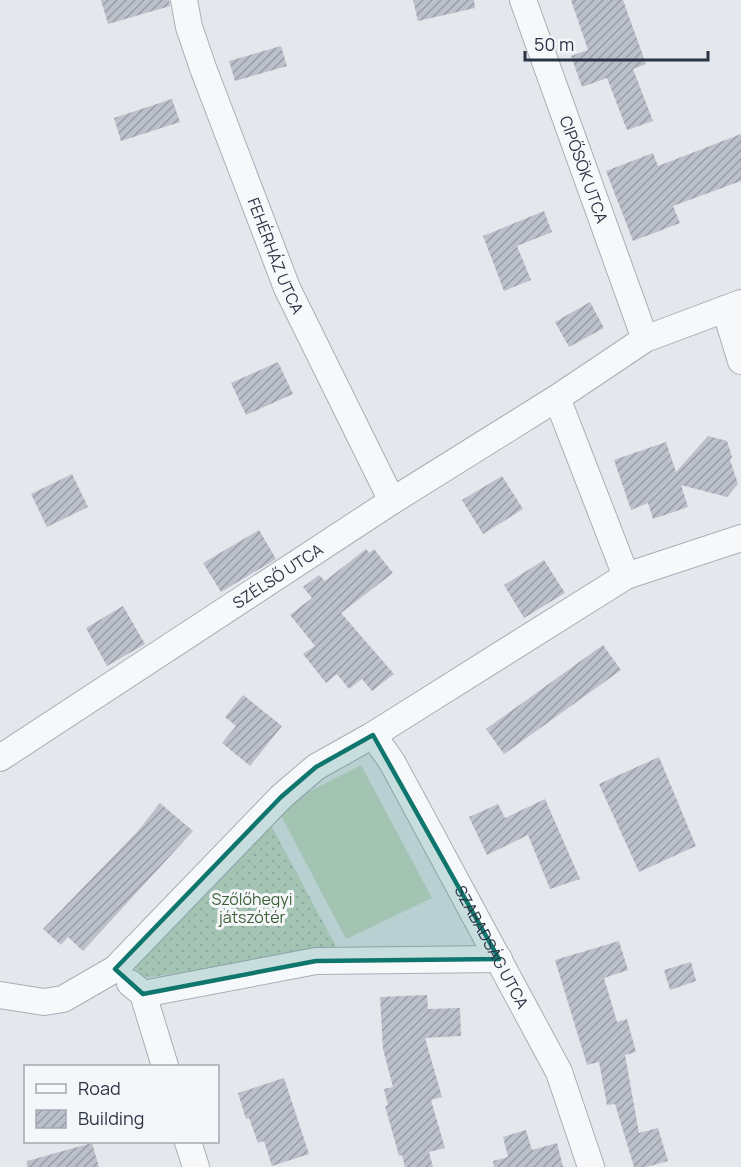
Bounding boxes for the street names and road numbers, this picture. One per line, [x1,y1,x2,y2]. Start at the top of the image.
street label: CIPŐSÖK UTCA [555,113,613,226]
street label: FEHÉRHÁZ UTCA [242,194,309,318]
street label: SZÉLSŐ UTCA [228,538,327,614]
street label: SZABADSÁG UTCA [449,881,534,1012]

